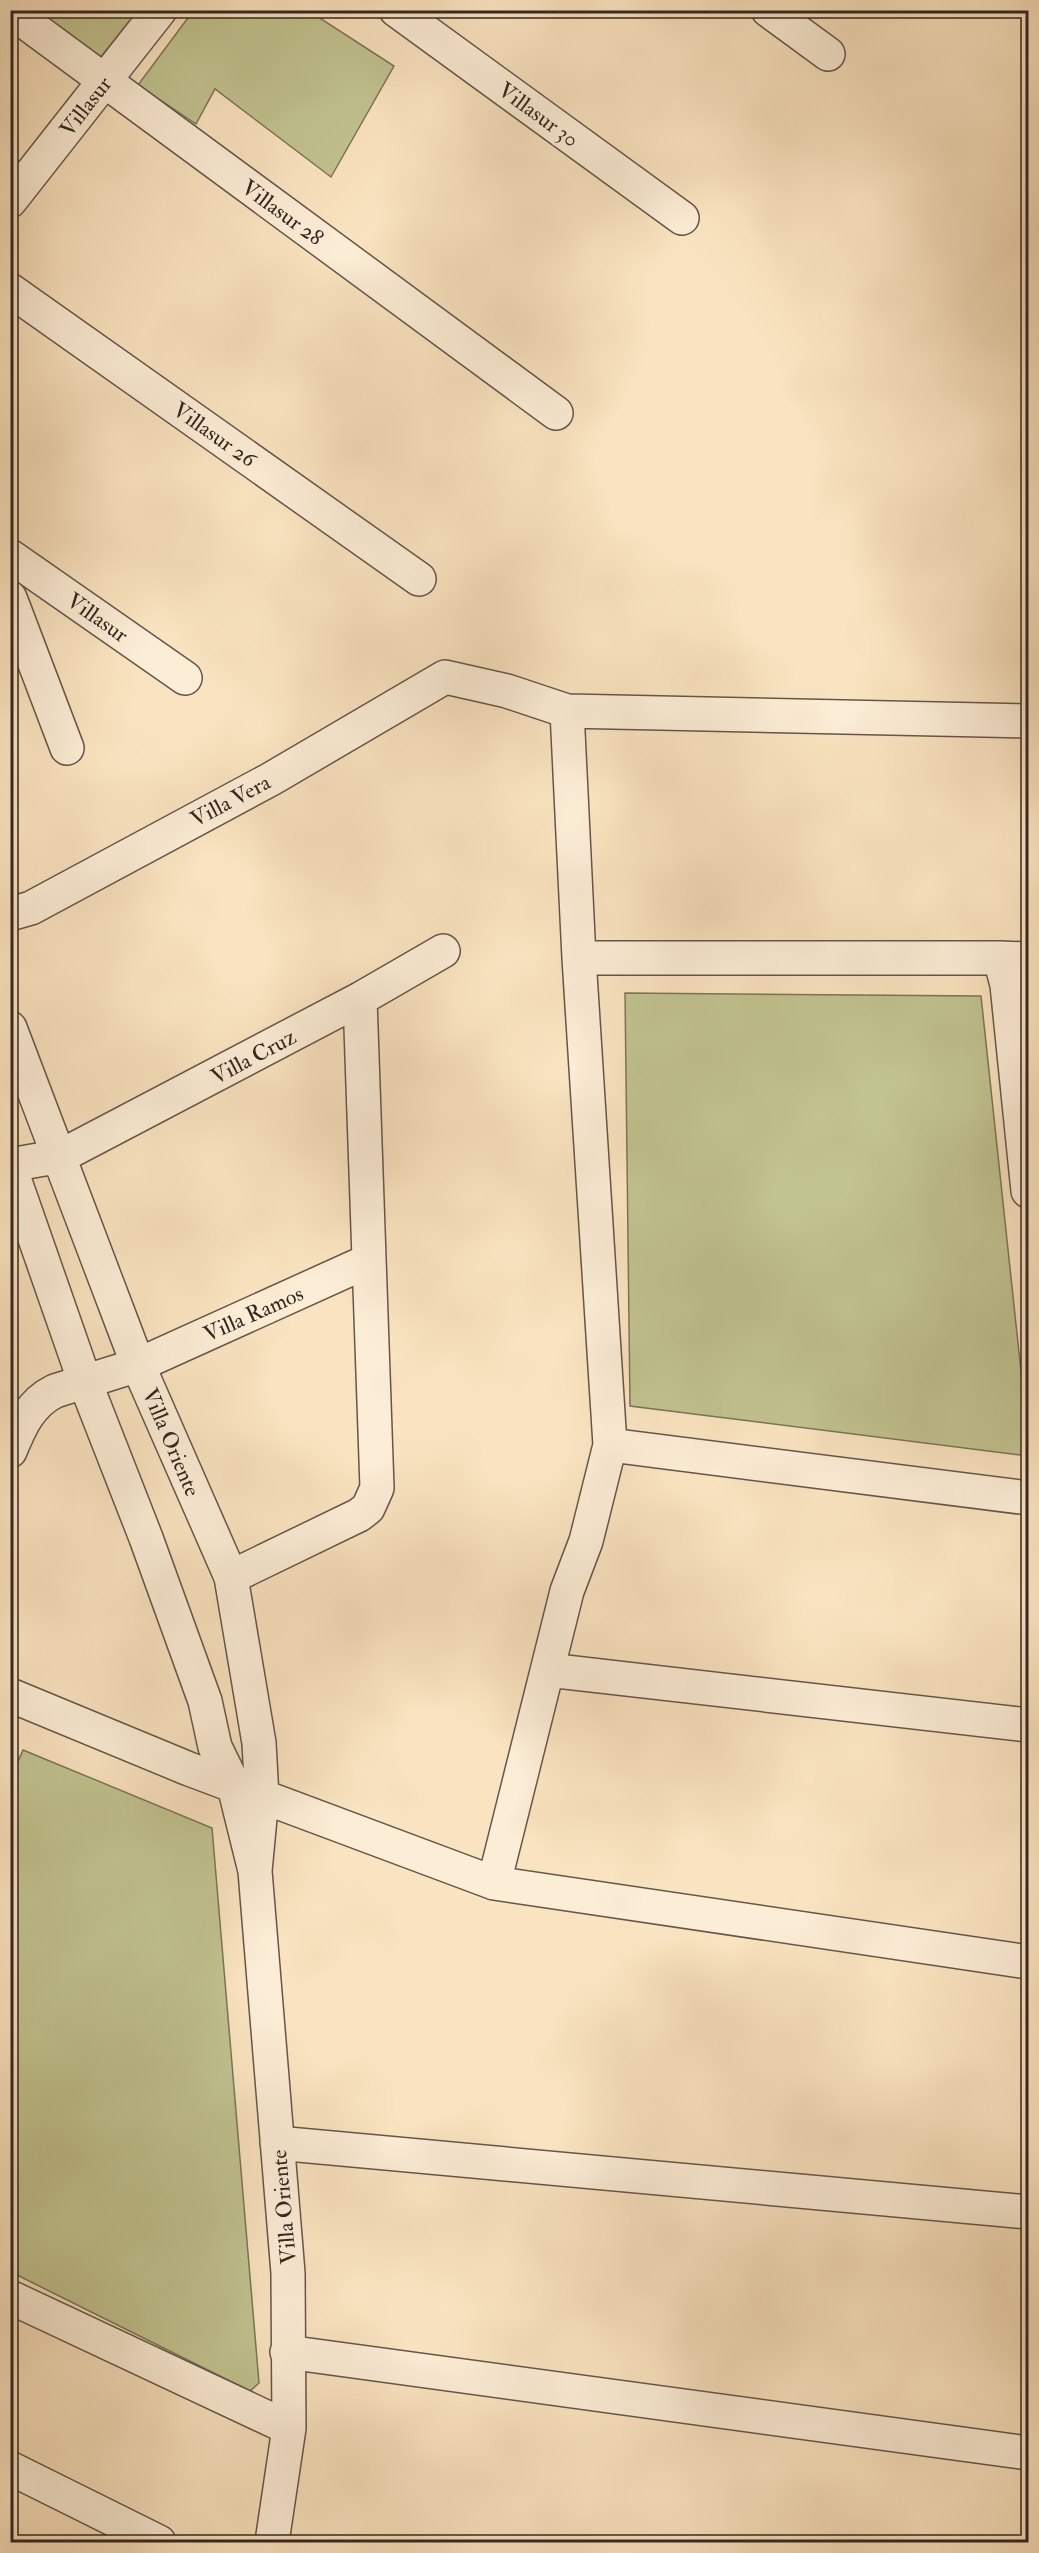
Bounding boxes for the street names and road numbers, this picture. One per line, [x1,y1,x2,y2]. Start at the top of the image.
street label: Villasur [54,70,118,142]
street label: Villasur 30 [493,76,584,154]
street label: Villasur 28 [236,174,329,252]
street label: Villasur 26 [167,396,263,475]
street label: Villasur [61,587,134,649]
street label: Villa Vera [186,768,276,834]
street label: Villa Cruz [206,1023,301,1091]
street label: Villa Ramos [199,1280,308,1348]
street label: Villa Oriente [136,1384,206,1501]
street label: Villa Oriente [265,2148,303,2265]

